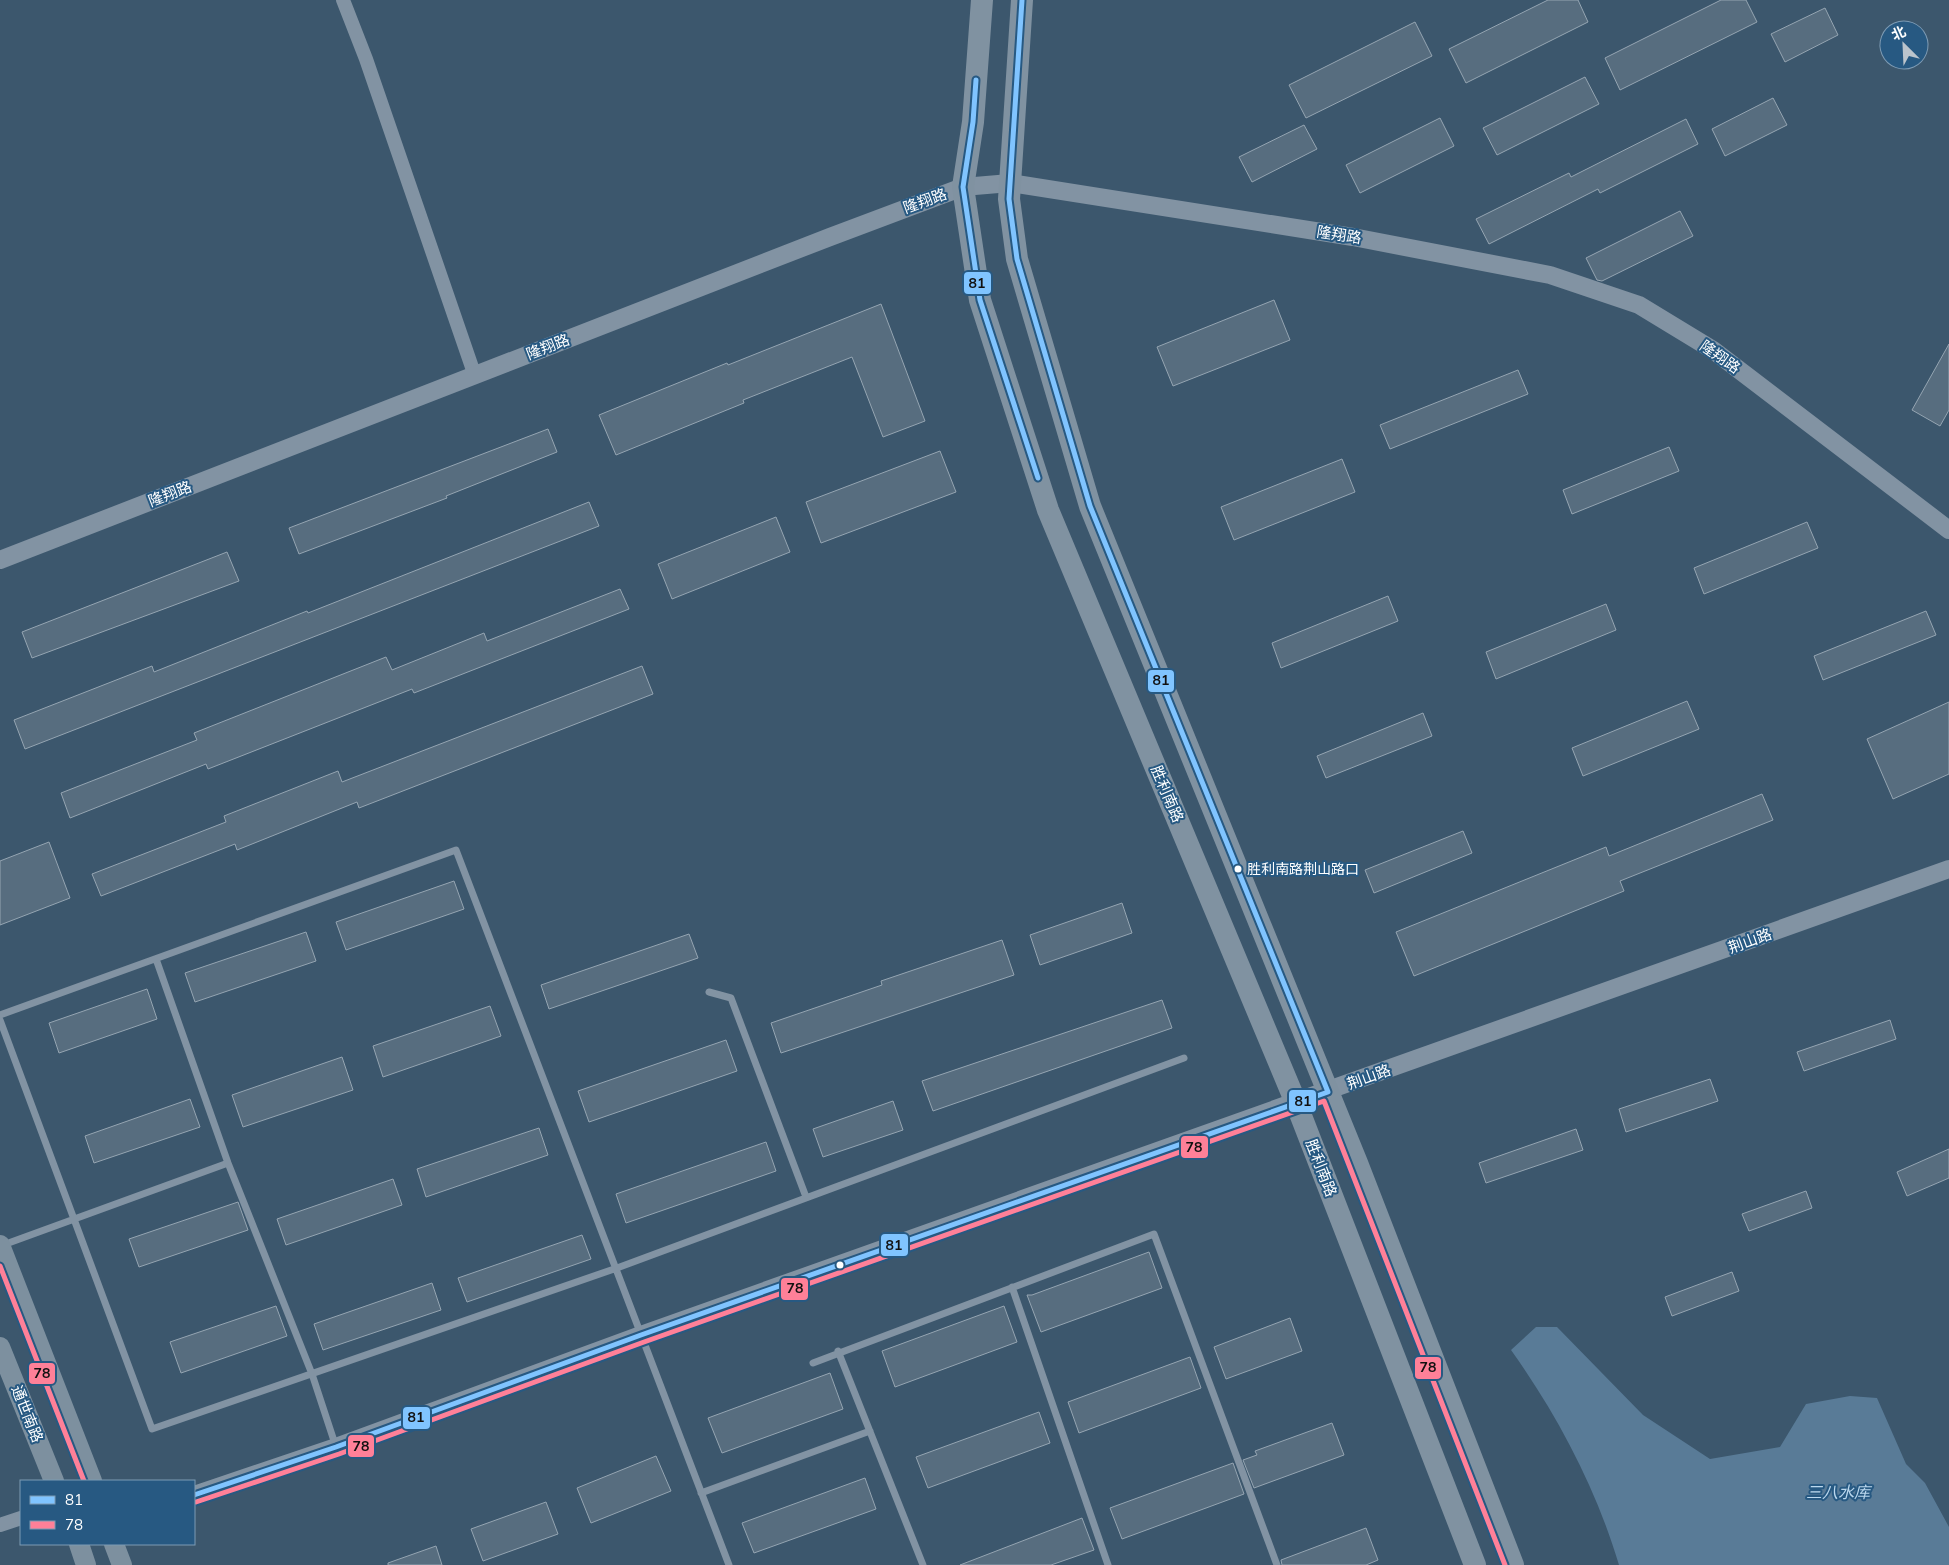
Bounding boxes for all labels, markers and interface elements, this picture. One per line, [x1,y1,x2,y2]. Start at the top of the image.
north arrow [1879,20,1929,70]
text: 北 [1889,22,1909,44]
street label: 隆翔路 [900,184,949,217]
street label: 隆翔路 [1315,222,1363,247]
line badge: 81 [963,271,992,295]
text: 81 [969,274,985,292]
street label: 隆翔路 [523,330,572,363]
street label: 隆翔路 [1696,336,1744,377]
street label: 隆翔路 [145,477,194,510]
line badge: 81 [1147,669,1175,693]
text: 81 [1153,671,1169,689]
street label: 胜利南路 [1147,762,1188,825]
place label: 胜利南路荆山路口 [1247,860,1359,878]
marker: 胜利南路荆山路口 [1233,864,1243,874]
street label: 荆山路 [1725,924,1774,957]
street label: 荆山路 [1344,1060,1393,1093]
line badge: 81 [1288,1089,1317,1113]
text: 81 [1295,1092,1311,1110]
line badge: 78 [1180,1135,1209,1159]
street label: 胜利南路 [1302,1136,1341,1199]
text: 78 [1186,1138,1202,1156]
line badge: 81 [880,1233,909,1257]
text: 81 [886,1236,902,1254]
unlabelled marker [835,1260,845,1270]
line badge: 78 [780,1277,809,1301]
text: 78 [787,1279,803,1297]
line badge: 78 [1414,1356,1442,1380]
text: 78 [1420,1358,1436,1376]
line badge: 78 [28,1362,56,1385]
text: 78 [34,1364,50,1382]
street label: 通世南路 [7,1382,48,1445]
line badge: 81 [402,1406,431,1430]
text: 81 [408,1408,424,1426]
line badge: 78 [347,1434,375,1458]
text: 78 [353,1437,369,1455]
legend [20,1480,195,1545]
water label: 三八水库 [1806,1482,1873,1502]
text: 81 [65,1490,83,1509]
text: 78 [65,1515,83,1534]

